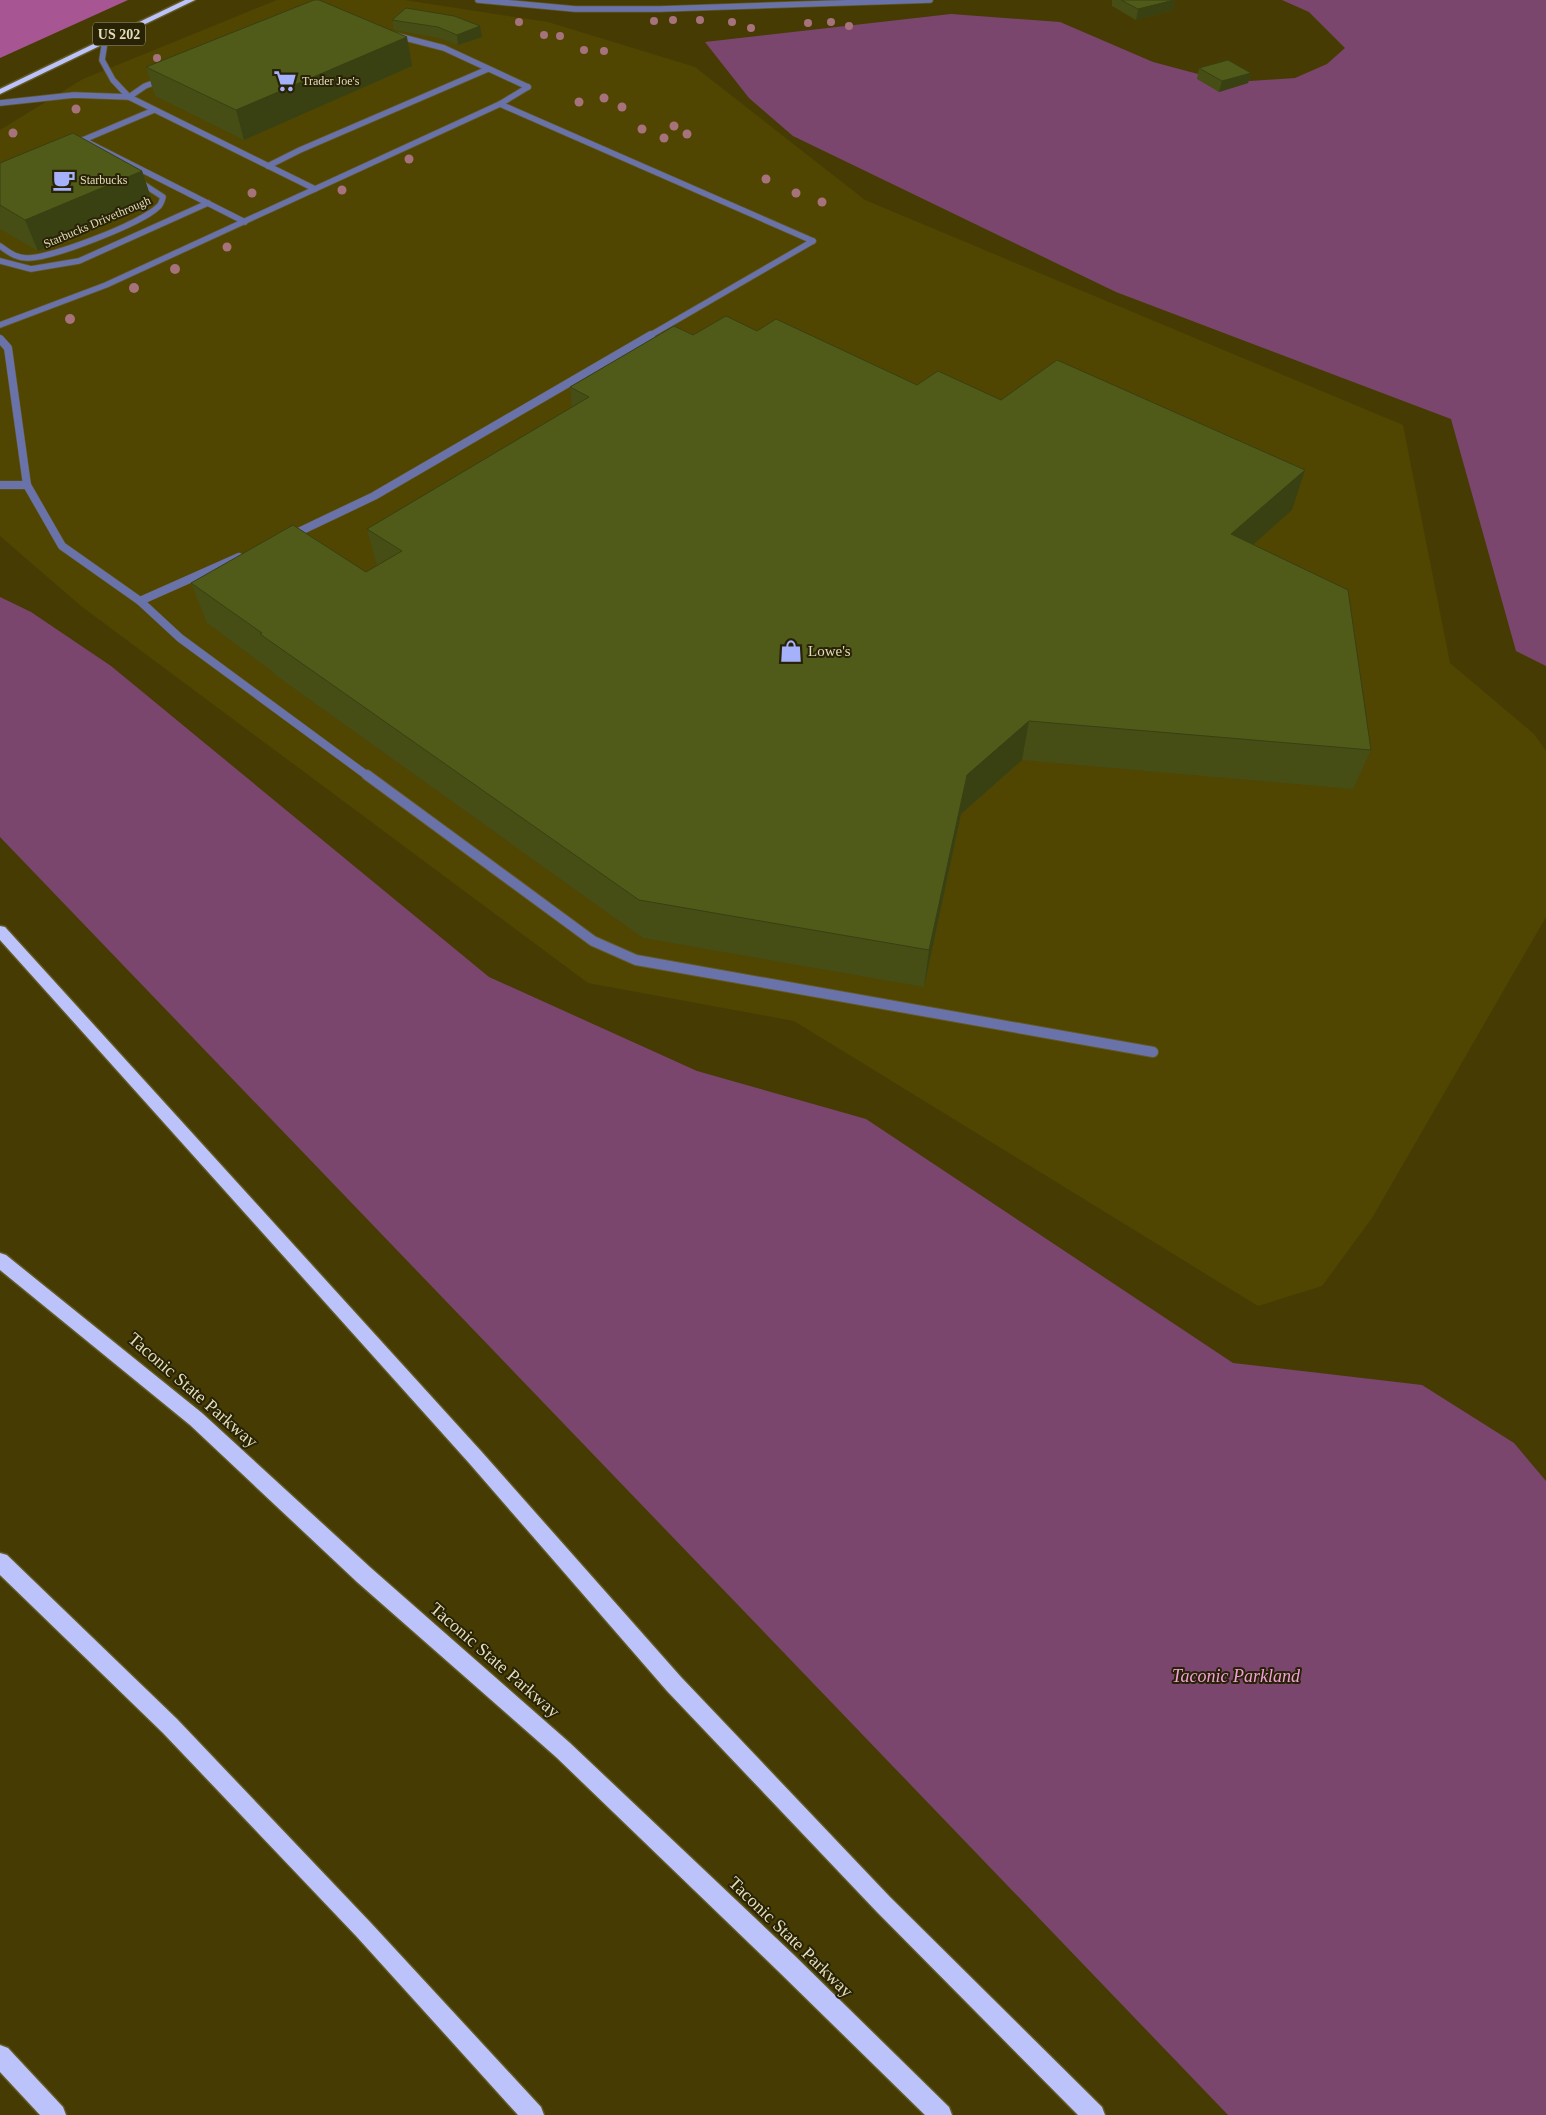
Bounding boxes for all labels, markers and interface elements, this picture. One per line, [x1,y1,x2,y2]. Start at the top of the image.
road number: US 202 [93,22,145,46]
supermarket icon: Trader Joe's [272,68,298,94]
place label: Trader Joe's [302,74,360,88]
cafe icon: Starbucks [51,167,77,193]
place label: Starbucks [80,173,128,187]
street label: Starbucks Drivethrough [41,193,153,251]
shop icon: Lowe's [778,638,804,664]
place label: Lowe's [808,643,851,659]
street label: Taconic State Parkway [124,1328,262,1452]
street label: Taconic State Parkway [426,1598,564,1722]
park label: Taconic Parkland [1172,1666,1301,1686]
street label: Taconic State Parkway [725,1873,857,2001]

